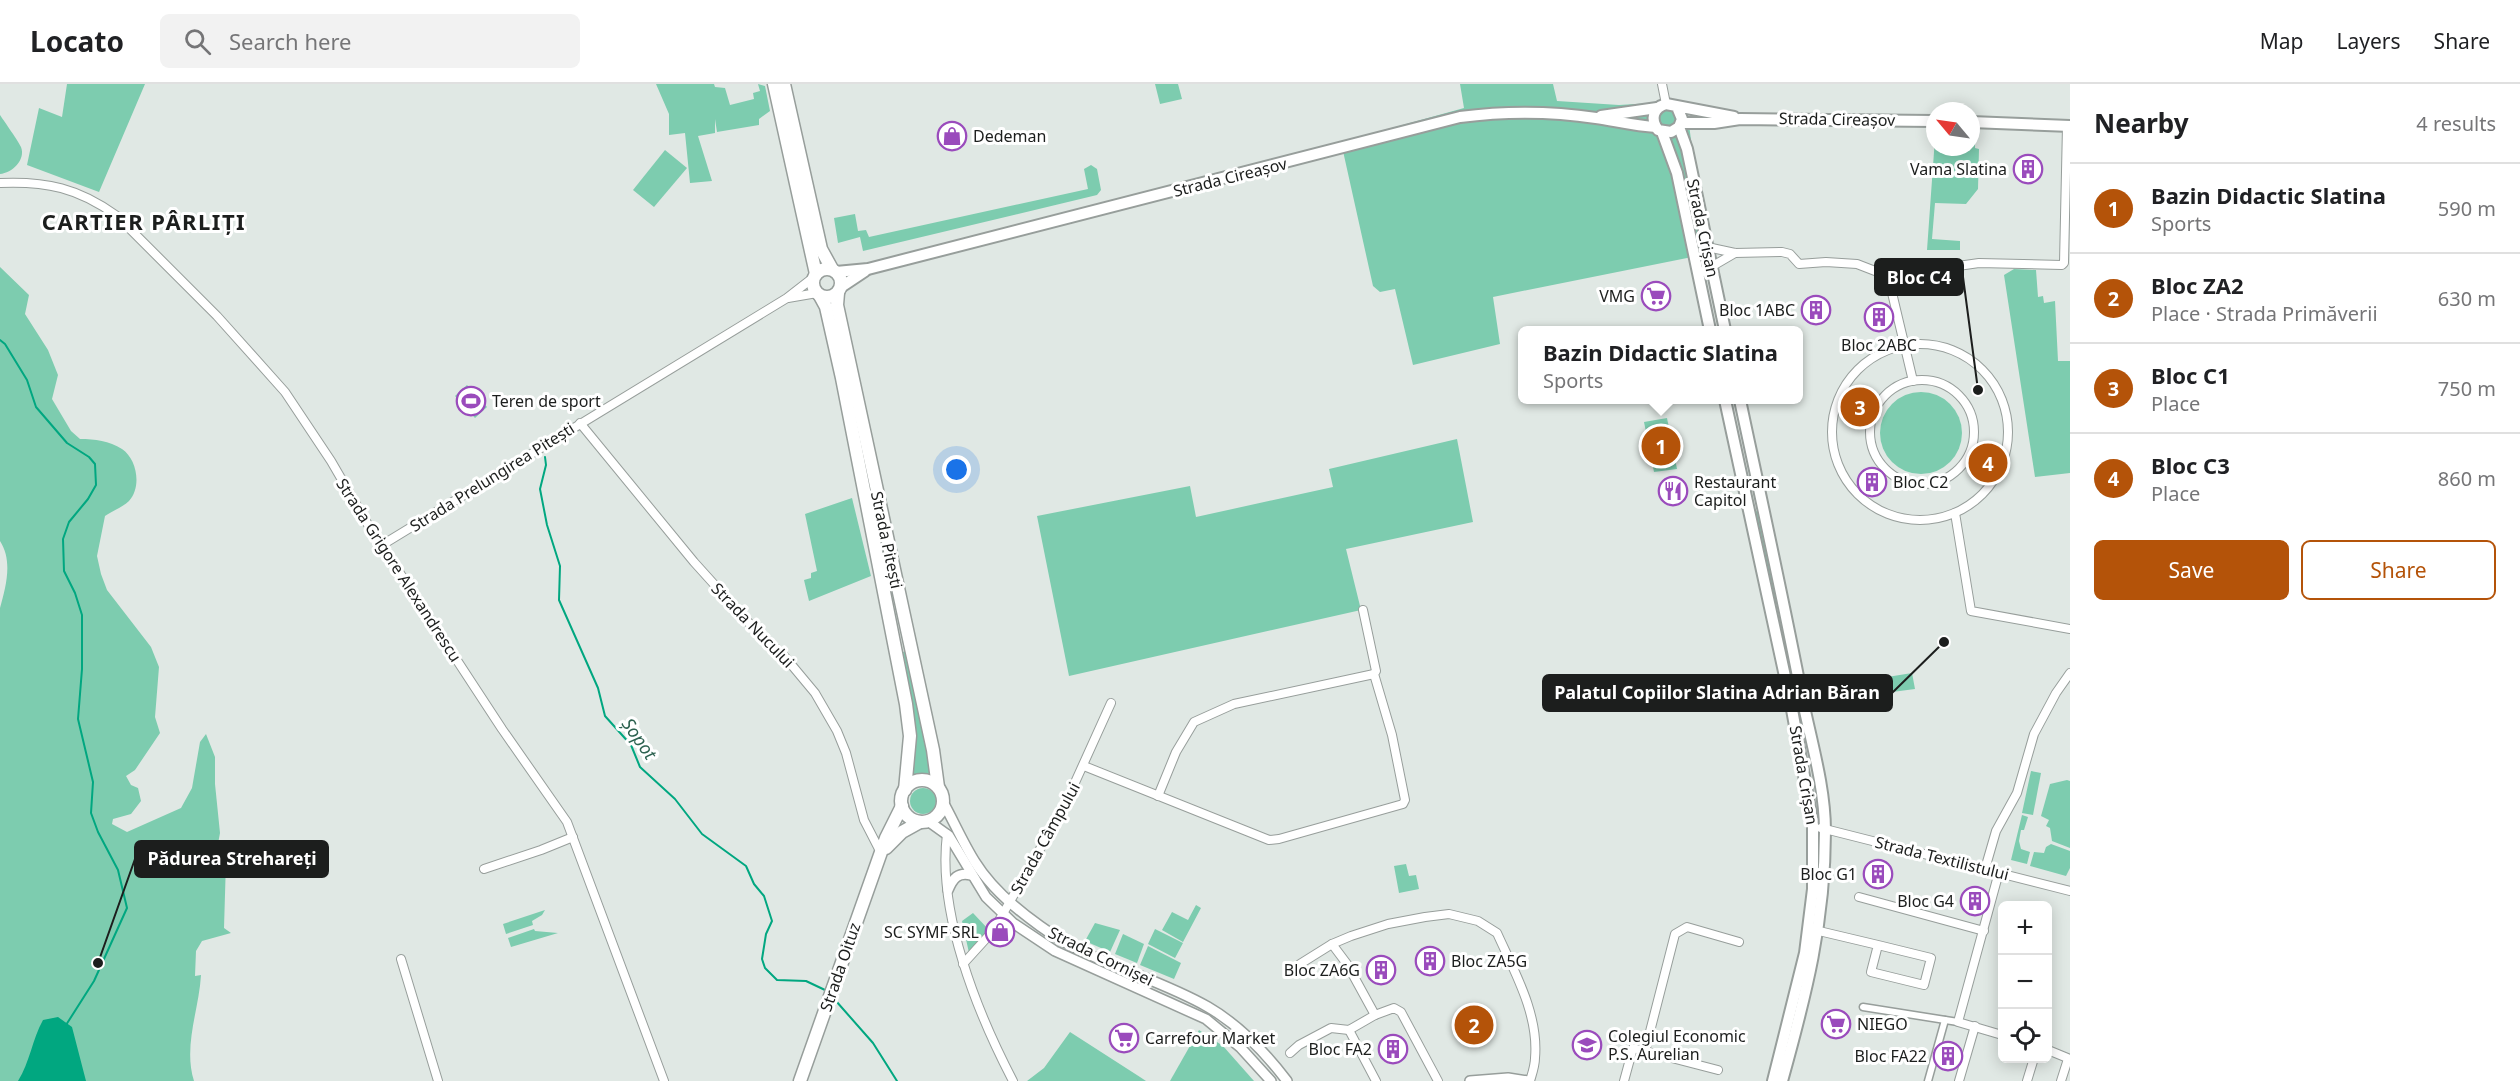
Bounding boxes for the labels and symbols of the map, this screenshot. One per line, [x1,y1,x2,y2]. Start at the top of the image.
north arrow [1926,102,1980,156]
street label: Strada Cireașov [1779,107,1896,131]
shop icon: Dedeman [936,120,968,152]
place label: Dedeman [973,125,1046,147]
street label: Strada Cireașov [1171,152,1290,202]
building icon: Vama Slatina [2012,153,2044,185]
place label: Vama Slatina [1910,158,2007,180]
street label: Strada Crișan [1682,177,1724,279]
district label: CARTIER PÂRLIȚI [42,206,246,236]
callout: Bloc C4 [1875,259,1963,295]
text: Bloc C4 [1887,265,1951,289]
supermarket icon: VMG [1640,280,1672,312]
place label: VMG [1599,285,1635,307]
building icon: Bloc 1ABC [1800,294,1832,326]
place label: Bloc 1ABC [1719,299,1795,321]
building icon: Bloc 2ABC [1863,301,1895,333]
place label: Bloc 2ABC [1841,334,1917,356]
pin: 3 [1840,384,1880,430]
sports icon: Teren de sport [455,385,487,417]
place label: Teren de sport [492,390,601,412]
street label: Strada Prelungirea Pitești [405,417,579,537]
pin: 1 [1642,424,1680,469]
pin: 4 [1968,440,2008,485]
your location [942,455,971,484]
building icon: Bloc C2 [1856,466,1888,498]
place label: Restaurant Capitol [1694,471,1776,511]
place label: Bloc C2 [1893,471,1948,493]
street label: Strada Grigore Alexandrescu [331,474,467,666]
restaurant icon: Restaurant Capitol [1657,475,1689,507]
street label: Strada Pitești [866,489,908,591]
street label: Strada Nucului [707,578,799,672]
callout: Palatul Copiilor Slatina Adrian Băran [1543,675,1892,711]
text: Palatul Copiilor Slatina Adrian Băran [1554,680,1880,704]
water label: Șopot [617,713,663,765]
street label: Strada Crișan [1784,724,1824,826]
street label: Strada Câmpului [1005,778,1085,898]
street label: Strada Textilistului [1873,831,2011,885]
callout: Pădurea Strehareți [135,841,328,877]
text: Pădurea Strehareți [147,846,317,870]
building icon: Bloc G1 [1862,858,1894,890]
place label: Bloc G1 [1800,863,1857,885]
building icon: Bloc G4 [1959,885,1991,917]
place label: Bloc G4 [1897,890,1954,912]
shop icon: SC SYMF SRL [984,916,1016,948]
street label: Strada Oituz [815,920,865,1014]
place label: SC SYMF SRL [884,921,979,943]
street label: Strada Cornișei [1045,921,1157,991]
building icon: Bloc ZA5G [1414,945,1446,977]
place label: Bloc ZA5G [1451,950,1527,972]
building icon: Bloc ZA6G [1365,954,1397,986]
place label: Bloc ZA6G [1284,959,1360,981]
pin: 2 [1454,1002,1494,1048]
supermarket icon: NIEGO [1820,1008,1852,1040]
place label: NIEGO [1857,1013,1908,1035]
supermarket icon: Carrefour Market [1108,1022,1140,1054]
place label: Colegiul Economic P.S. Aurelian [1608,1025,1746,1065]
place label: Carrefour Market [1145,1027,1276,1049]
school or university icon: Colegiul Economic P.S. Aurelian [1571,1029,1603,1061]
building icon: Bloc FA2 [1377,1033,1409,1065]
place label: Bloc FA2 [1309,1038,1372,1060]
building icon: Bloc FA22 [1932,1040,1964,1072]
place label: Bloc FA22 [1854,1045,1927,1067]

